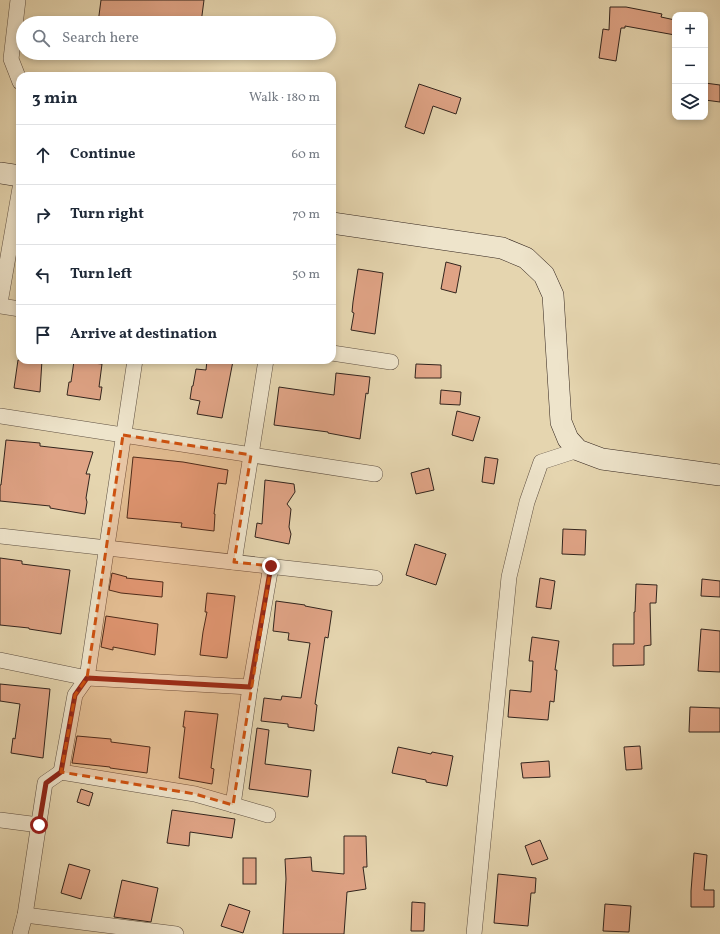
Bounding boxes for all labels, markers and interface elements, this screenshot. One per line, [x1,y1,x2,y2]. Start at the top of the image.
map controls [672,12,708,120]
button: + [672,12,708,48]
search box [16,16,336,60]
icon: search [30,27,52,49]
text: Search here [62,28,139,49]
button: − [672,48,708,84]
button: layers [672,84,708,120]
text: 3 min [32,87,78,110]
text: Walk · 180 m [249,89,320,107]
icon: ahead [32,144,54,166]
text: Continue [70,144,135,165]
text: 60 m [292,146,320,164]
icon: right [32,204,54,226]
text: Turn right [70,204,144,225]
text: 70 m [292,206,320,224]
icon: left [32,264,54,286]
text: Turn left [70,264,132,285]
text: 50 m [292,266,320,284]
icon: arrive [32,324,54,346]
text: Arrive at destination [70,324,217,345]
route end [262,557,280,575]
route start [30,816,48,834]

